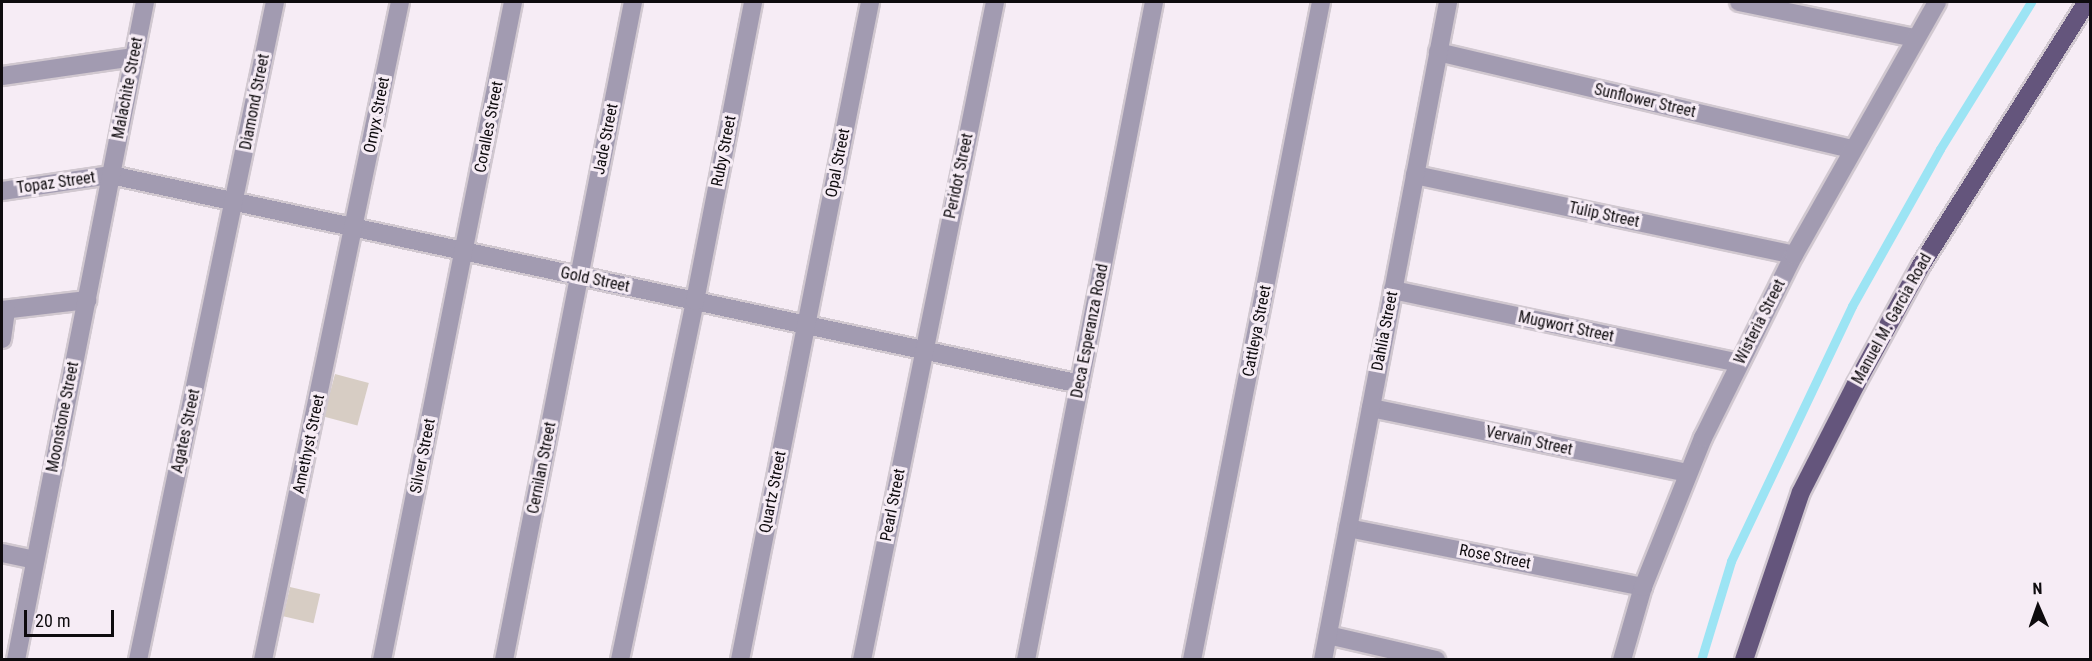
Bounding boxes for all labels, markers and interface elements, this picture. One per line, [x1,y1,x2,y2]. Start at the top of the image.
street label: Malachite Street [109,35,147,141]
street label: Diamond Street [236,52,274,152]
street label: Ornyx Street [360,75,394,155]
street label: Coralles Street [471,80,507,174]
street label: Sunflower Street [1592,80,1698,122]
street label: Jade Street [590,102,622,176]
street label: Ruby Street [708,114,740,188]
street label: Opal Street [822,127,854,199]
street label: Peridot Street [941,132,977,220]
street label: Topaz Street [15,168,97,198]
street label: Tulip Street [1567,198,1641,232]
street label: Manuel M. Garcia Road [1848,250,1936,388]
street label: Deca Esperanza Road [1068,262,1112,400]
street label: Gold Street [559,263,631,297]
street label: Wisteria Street [1730,276,1790,368]
street label: Cattleya Street [1239,284,1275,378]
street label: Dahlia Street [1368,290,1402,372]
street label: Mugwort Street [1516,307,1616,347]
street label: Moonstone Street [43,360,83,474]
street label: Agates Street [168,387,204,475]
street label: Amethyst Street [289,393,329,495]
street label: Silver Street [406,417,440,495]
street label: Cernilan Street [524,420,560,516]
street label: Vervain Street [1484,422,1574,460]
street label: Quartz Street [756,449,790,535]
street label: Pearl Street [877,467,909,543]
street label: Rose Street [1458,541,1532,573]
north arrow [2008,577,2068,637]
text: N [2032,579,2043,598]
scale bar [27,598,117,636]
text: 20 m [35,610,70,631]

